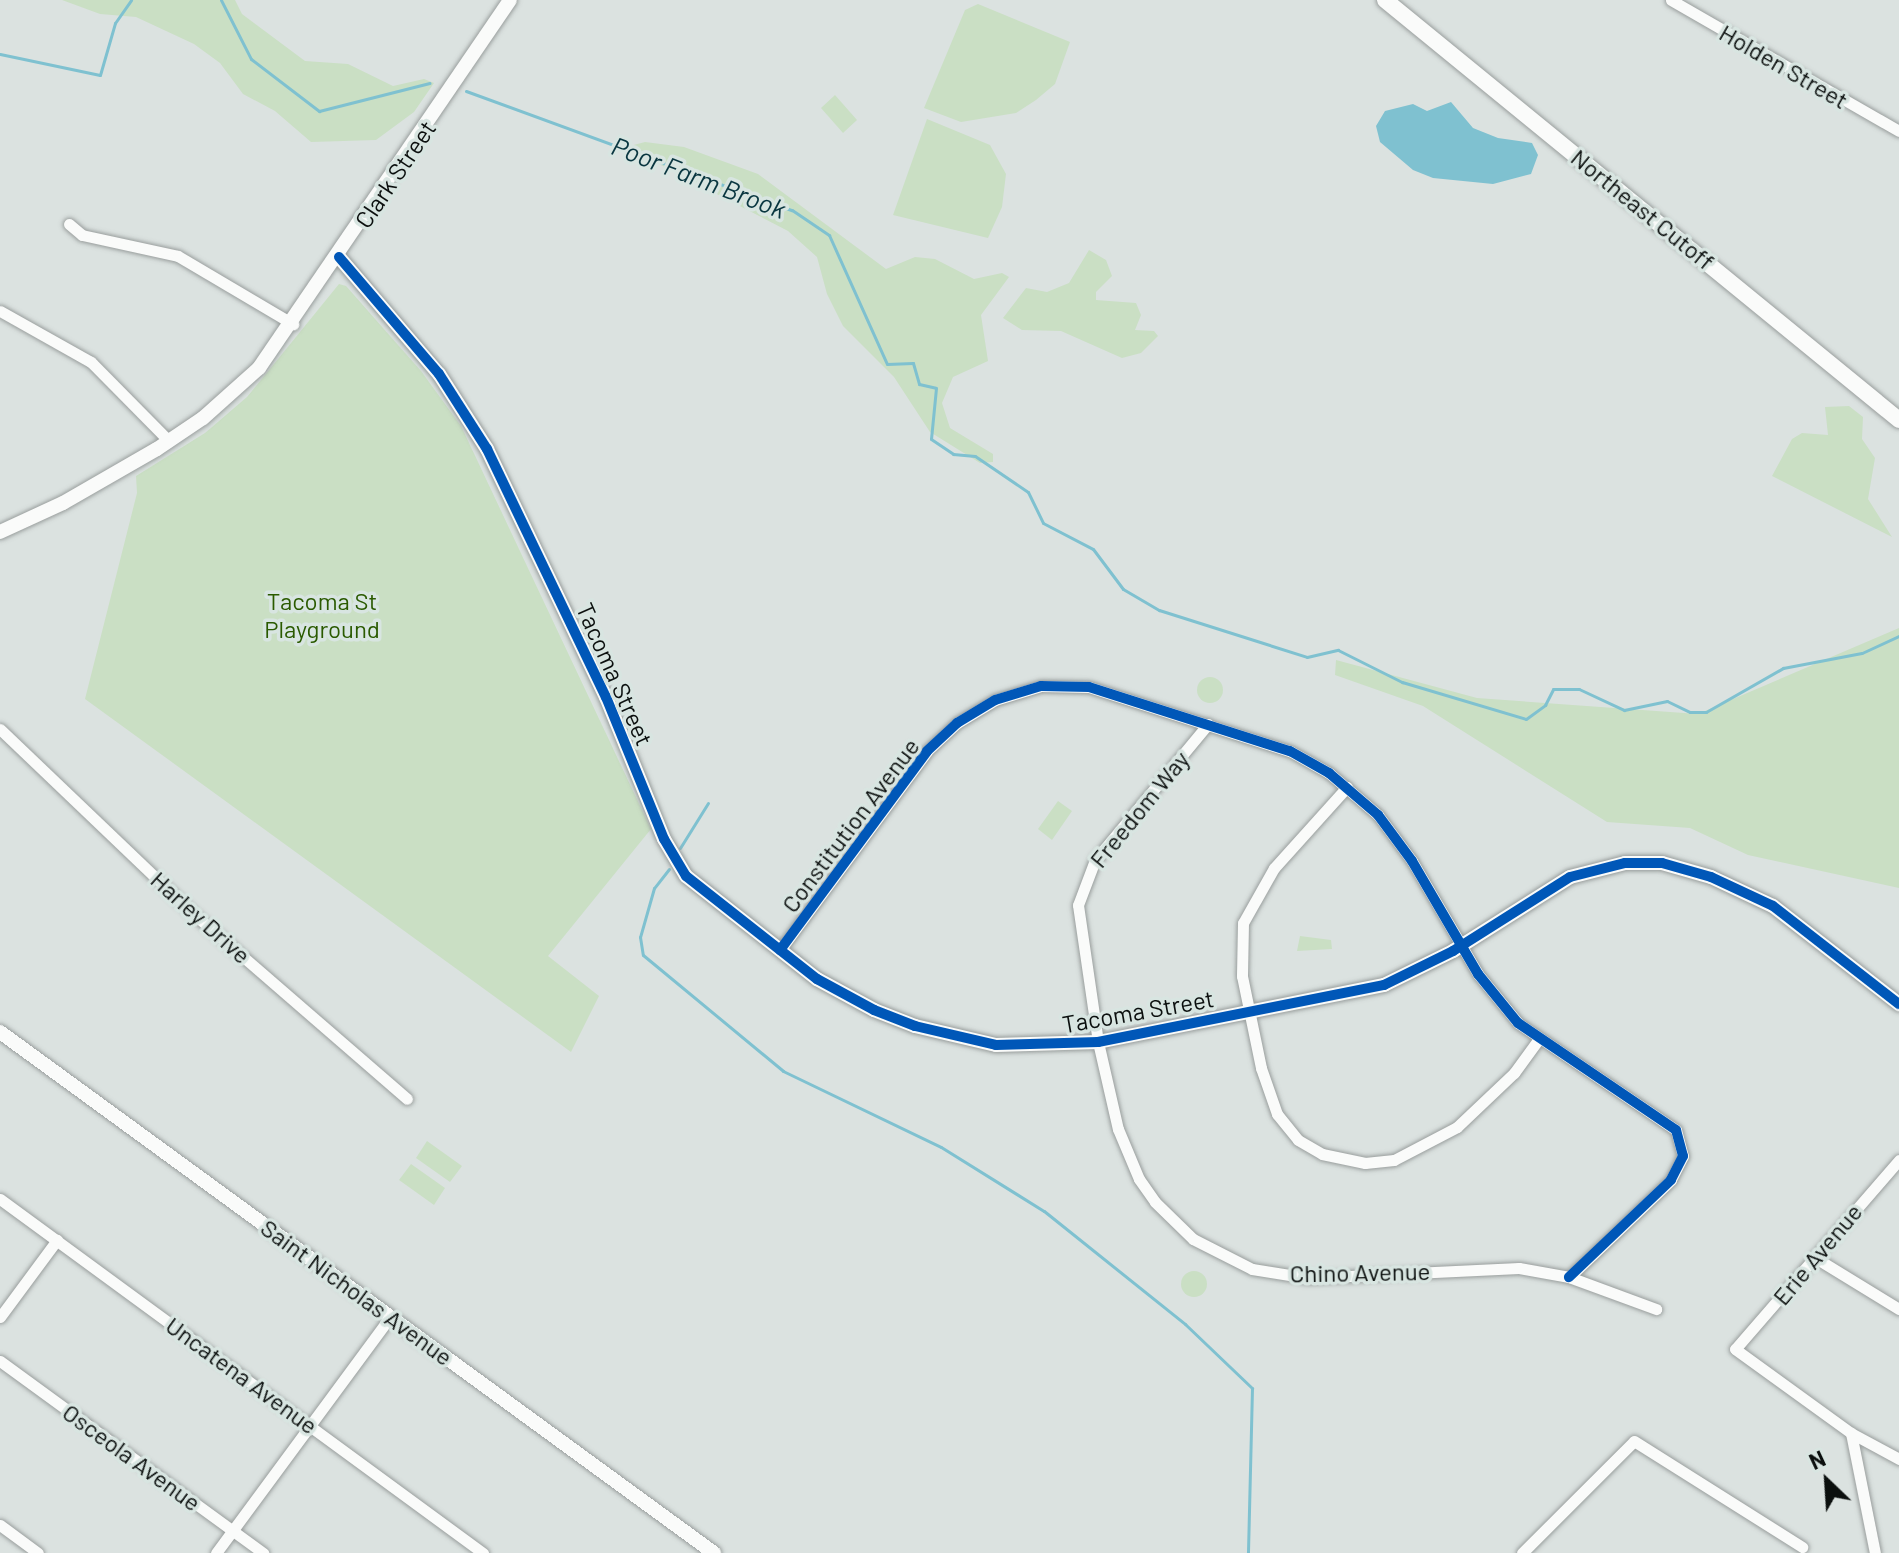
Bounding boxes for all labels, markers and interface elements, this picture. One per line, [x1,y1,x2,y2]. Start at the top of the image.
street label: Holden Street [1715,18,1853,114]
street label: Clark Street [349,115,441,233]
water label: Poor Farm Brook [608,129,790,225]
street label: Northeast Cutoff [1566,143,1720,275]
park label: Tacoma St Playground [264,587,380,643]
street label: Tacoma Street [571,598,659,750]
street label: Constitution Avenue [775,732,925,918]
street label: Freedom Way [1083,745,1195,873]
street label: Harley Drive [145,865,257,969]
street label: Tacoma Street [1060,983,1216,1039]
street label: Erie Avenue [1766,1198,1868,1310]
street label: Saint Nicholas Avenue [256,1213,458,1371]
street label: Chino Avenue [1289,1256,1431,1288]
street label: Uncatena Avenue [161,1310,323,1440]
street label: Osceola Avenue [57,1397,207,1517]
north arrow [1787,1441,1867,1521]
text: N [1805,1444,1829,1474]

